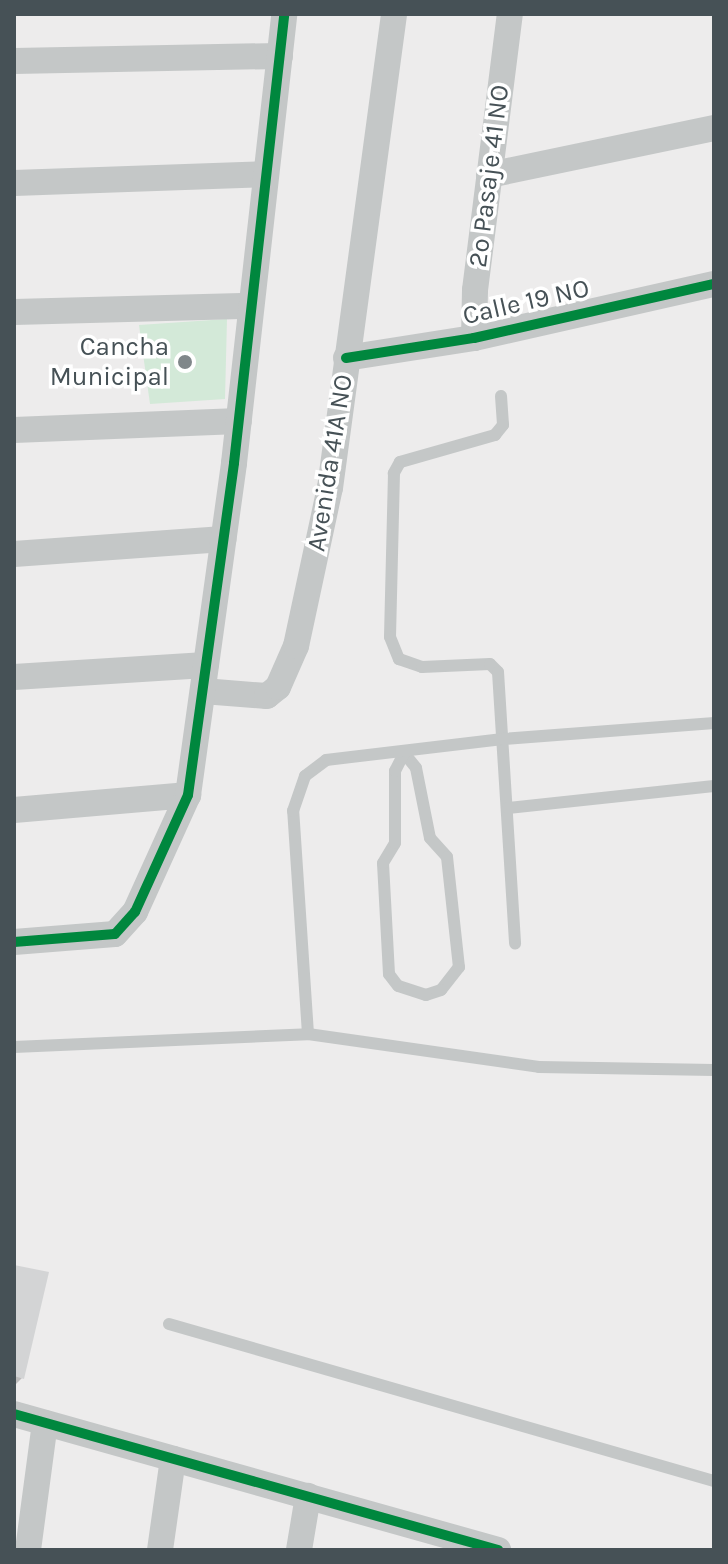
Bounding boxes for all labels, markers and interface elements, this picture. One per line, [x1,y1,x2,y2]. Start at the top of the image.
street label: 2º Pasaje 41 NO [462,83,516,269]
street label: Calle 19 NO [460,272,592,332]
place label: Cancha Municipal [50,331,169,392]
marker: Cancha Municipal [176,353,194,371]
street label: Avenida 41A NO [301,372,359,554]

